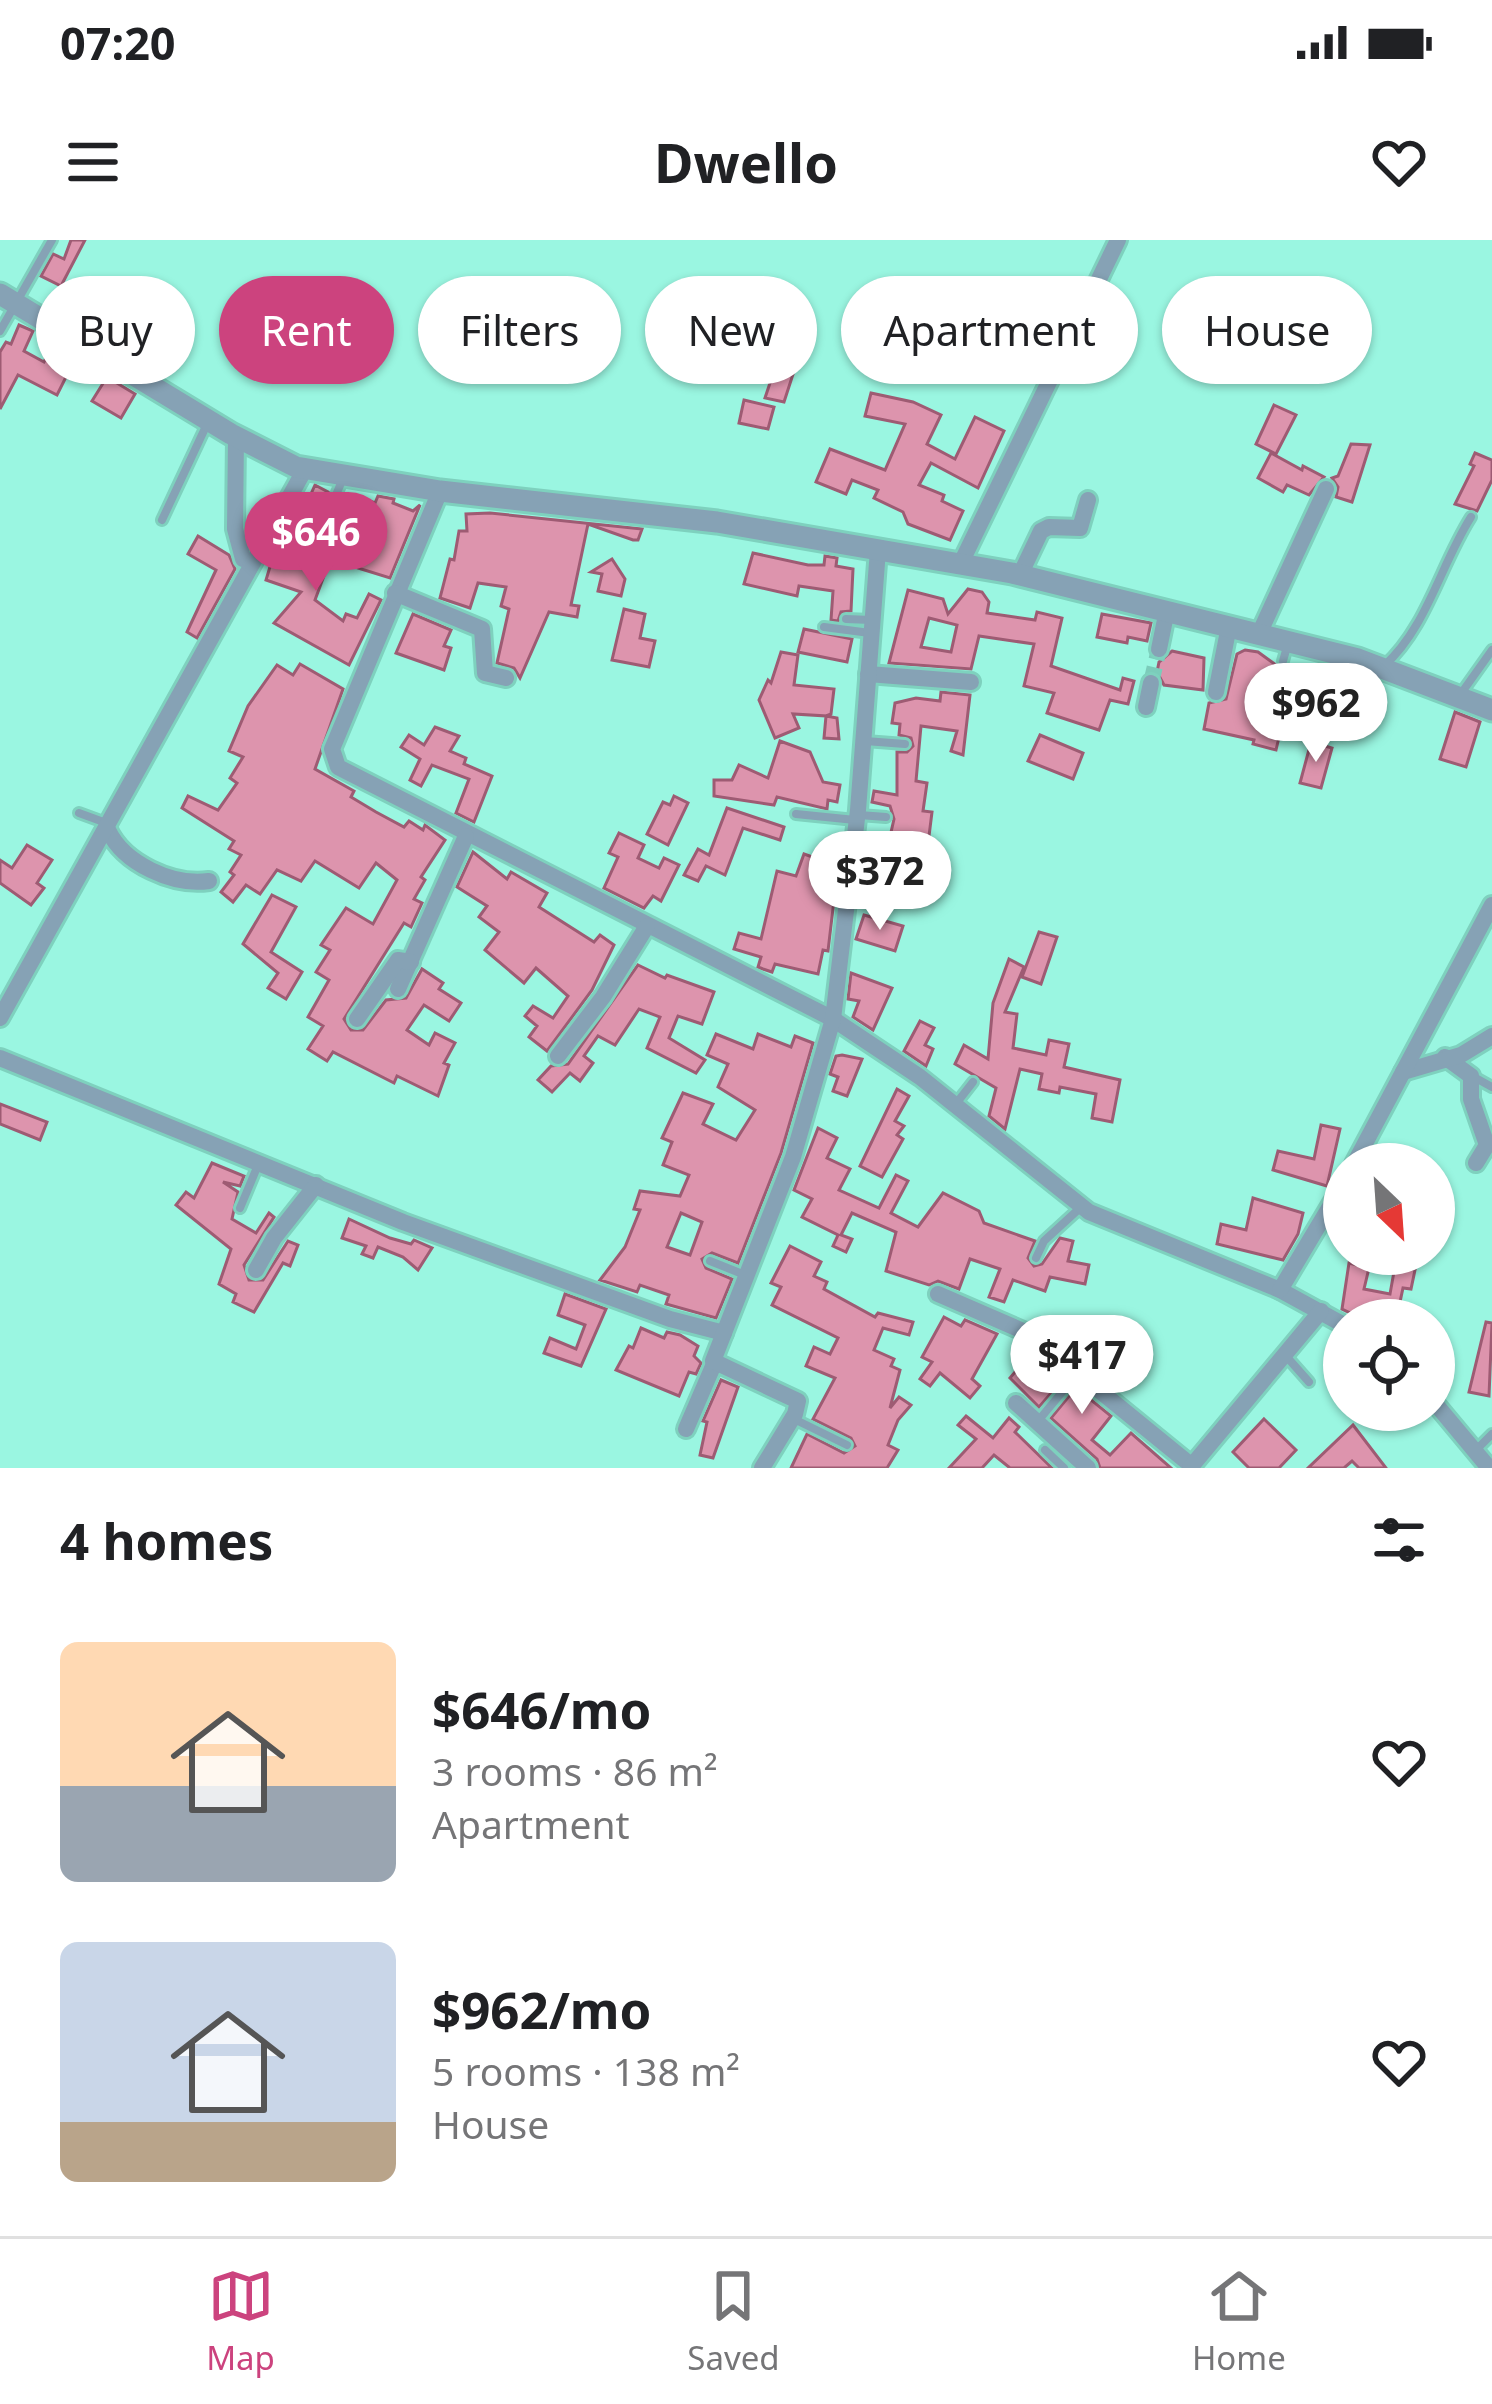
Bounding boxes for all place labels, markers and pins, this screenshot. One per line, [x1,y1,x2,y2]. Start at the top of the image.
pin: $646 [245,492,387,594]
pin: $962 [1245,663,1387,765]
pin: $372 [809,831,951,933]
pin: $417 [1011,1315,1153,1417]

